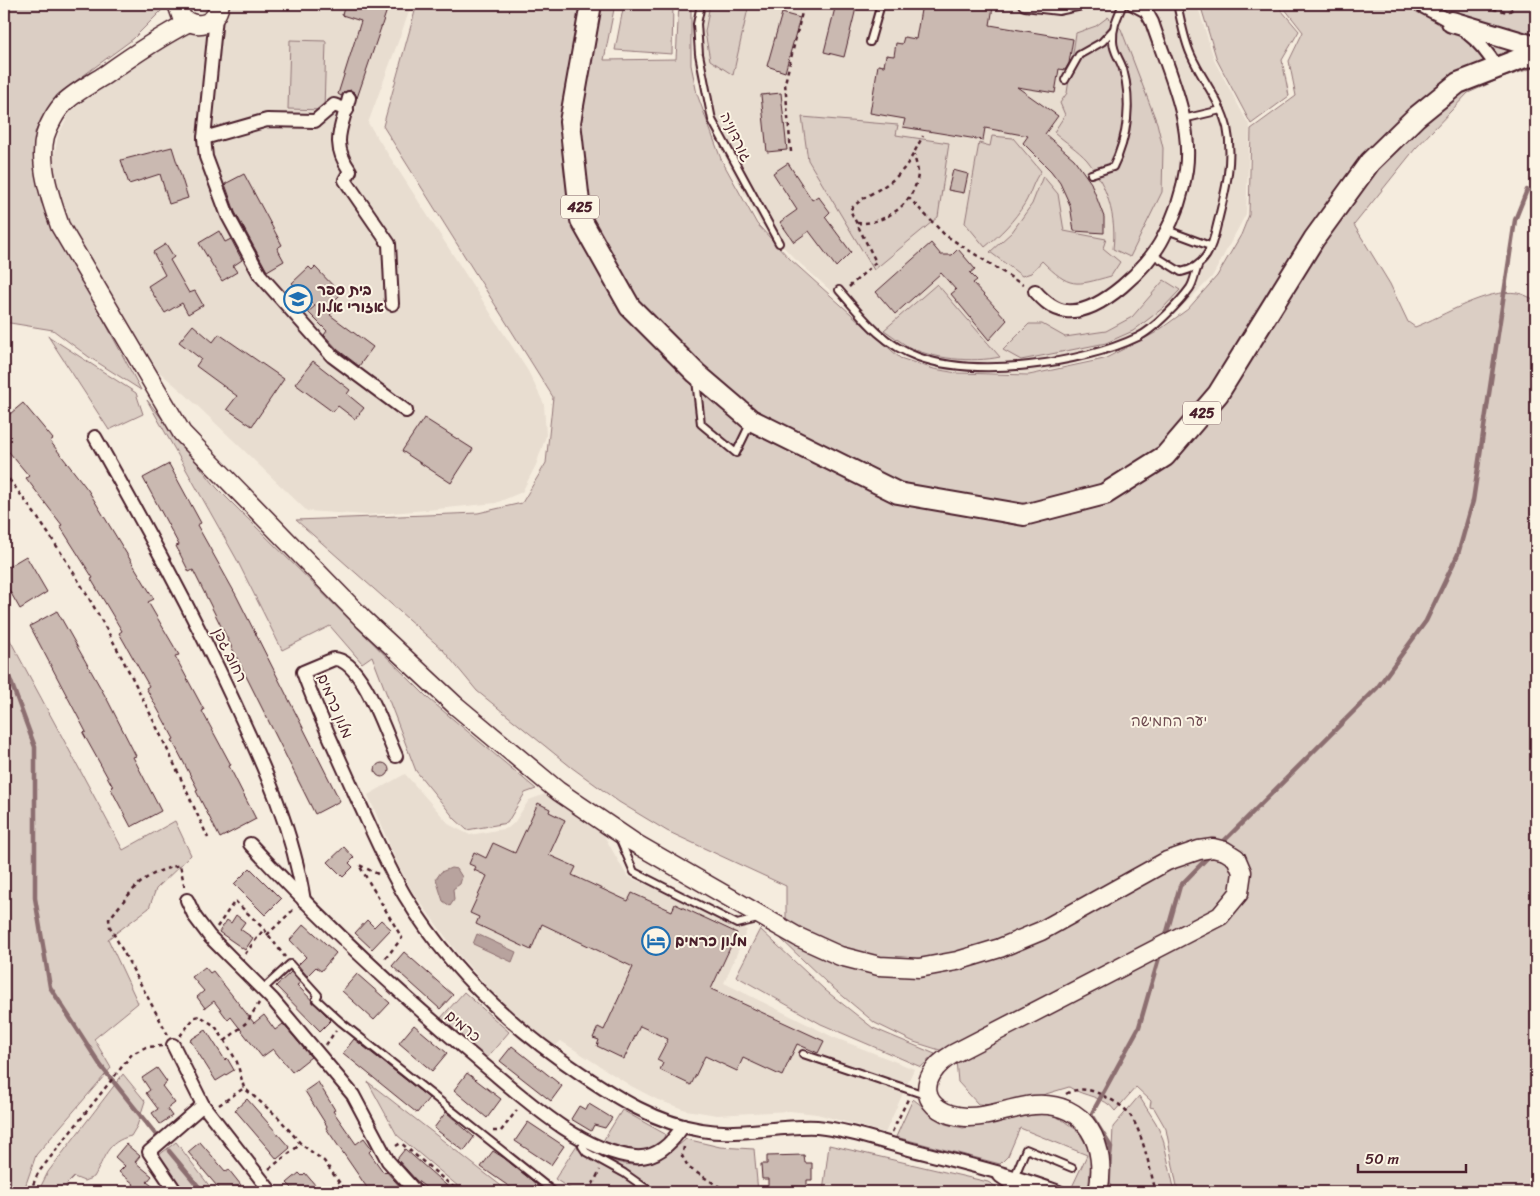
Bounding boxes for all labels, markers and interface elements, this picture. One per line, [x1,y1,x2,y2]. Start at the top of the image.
street label: גורדוניה [713,107,759,167]
road number: 425 [561,196,599,218]
place label: בית ספר אזורי אלון [317,277,384,320]
school or university icon: בית ספר אזורי אלון [283,284,313,314]
road number: 425 [1183,402,1221,424]
street label: רחוב גפן [206,623,254,687]
street label: מלון כרמים [310,669,360,743]
park label: יער החמישה [1131,708,1207,734]
hotel icon: מלון כרמים [641,926,671,956]
place label: מלון כרמים [675,928,747,954]
street label: כרמים [439,1003,487,1049]
scale bar [1358,1141,1465,1173]
text: 50 m [1365,1146,1400,1172]

